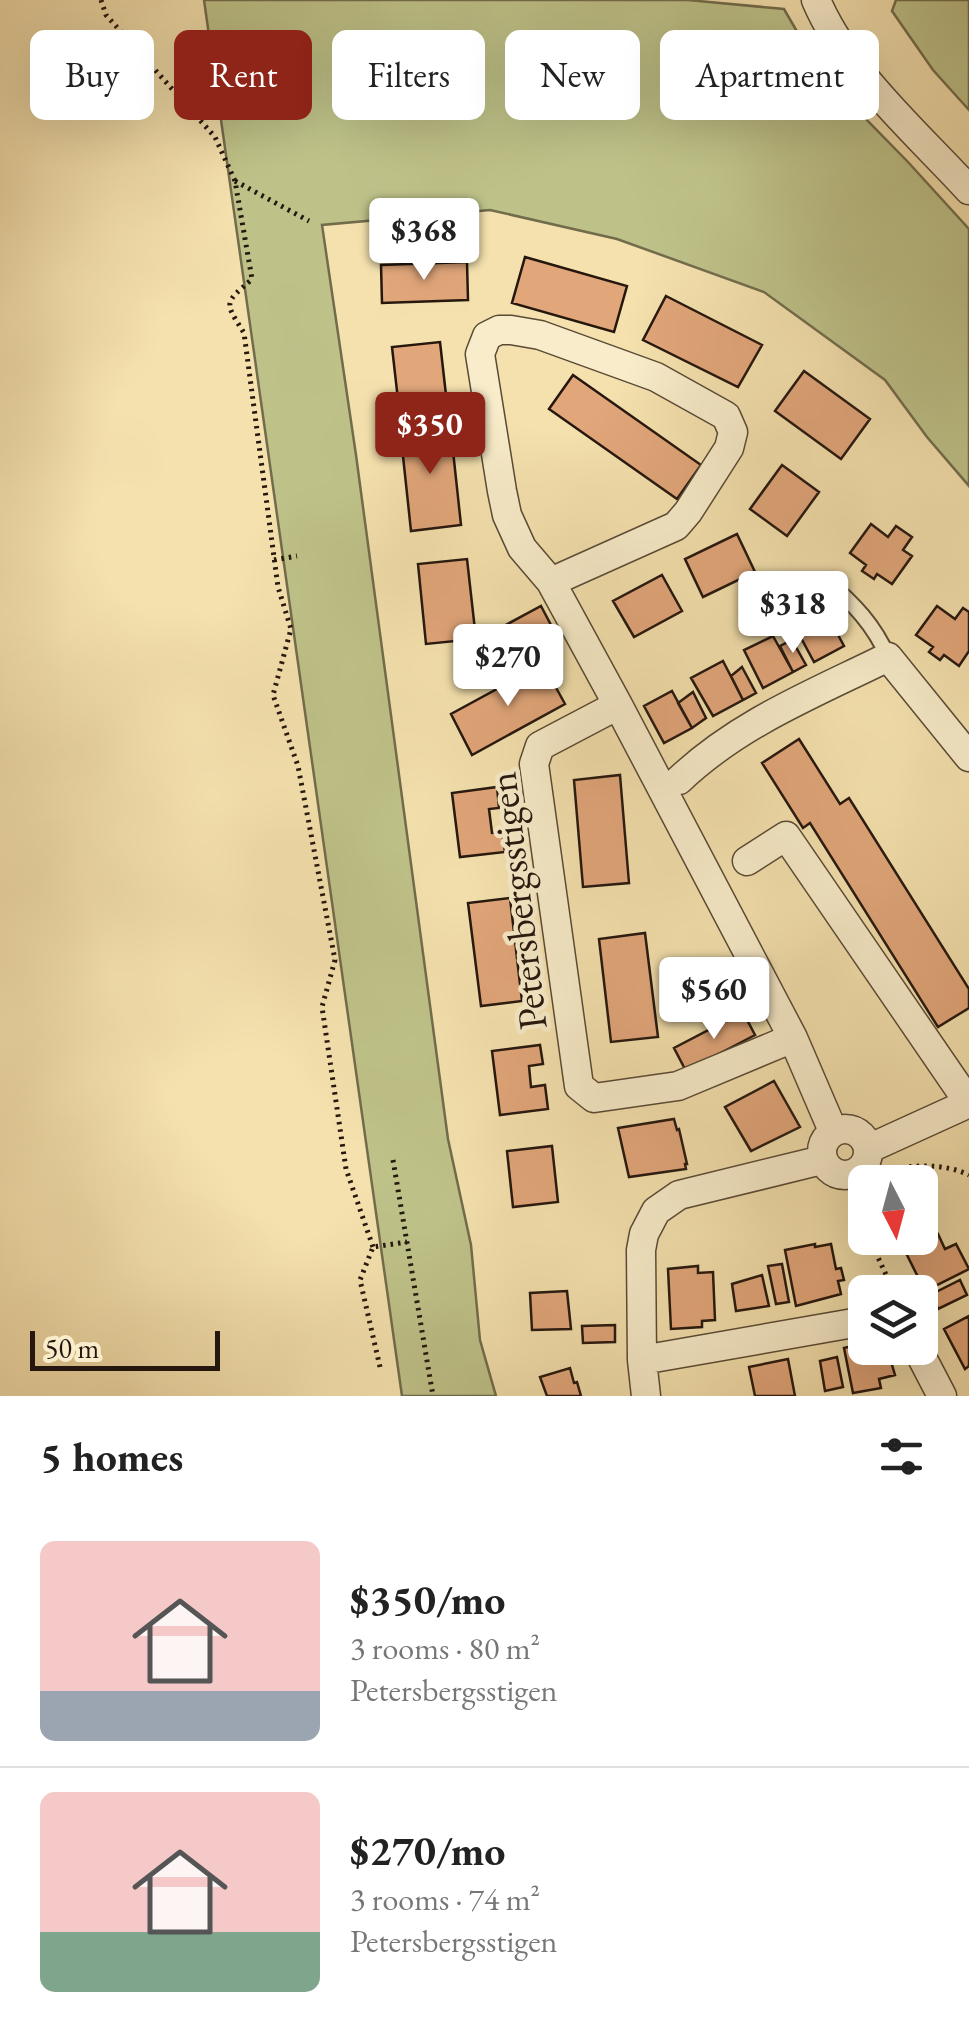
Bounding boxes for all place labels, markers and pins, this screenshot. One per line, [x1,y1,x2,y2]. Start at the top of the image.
pin: $368 [365,198,483,283]
pin: $350 [371,392,489,477]
pin: $318 [734,571,852,656]
pin: $270 [449,624,567,709]
pin: $560 [655,957,773,1042]

